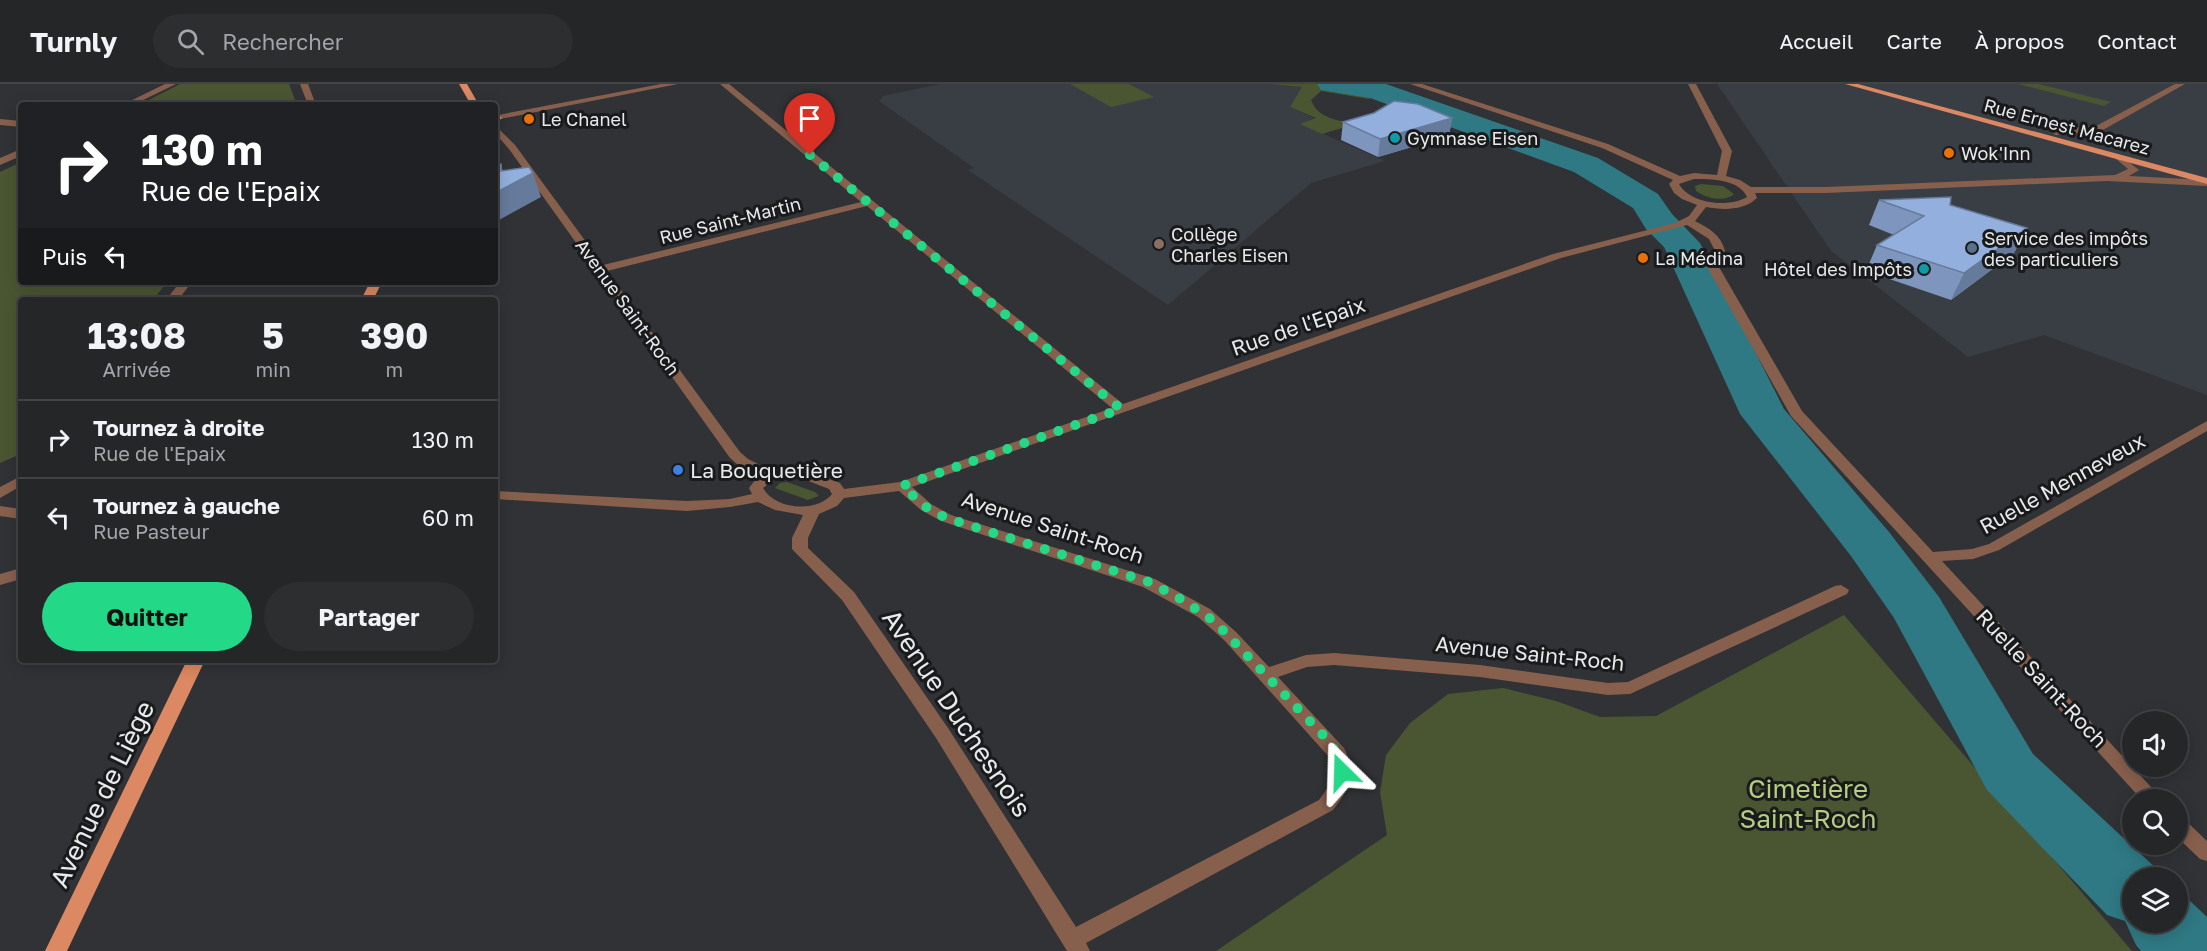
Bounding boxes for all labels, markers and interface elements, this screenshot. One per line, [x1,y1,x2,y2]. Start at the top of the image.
search box [153,14,573,68]
text: Turnly [30,25,117,58]
icon: search [174,25,207,58]
text: Rechercher [222,28,343,55]
text: Accueil [1780,28,1853,54]
text: Carte [1886,28,1942,54]
text: À propos [1975,28,2064,54]
text: Contact [2097,28,2177,54]
pin [784,93,835,155]
street label: Rue Ernest Macarez [1982,93,2152,159]
icon: arrive [793,102,826,135]
place label: Le Chanel [541,108,627,130]
marker: Le Chanel [522,112,536,126]
text: 130 m [141,124,263,174]
icon: right [42,126,120,204]
place label: Gymnase Eisen [1407,127,1538,149]
marker: Gymnase Eisen [1388,131,1402,145]
place label: Wok'Inn [1961,142,2031,164]
marker: Wok'Inn [1942,146,1956,160]
text: Rue de l'Epaix [141,175,321,207]
street label: Rue Saint-Martin [657,192,803,248]
place label: Collège Charles Eisen [1171,223,1288,266]
place label: Service des impôts des particuliers [1984,227,2148,270]
street label: Avenue Saint-Roch [571,235,685,379]
marker: Collège Charles Eisen [1152,237,1166,251]
icon: left [99,240,132,273]
marker: Service des impôts des particuliers [1965,241,1979,255]
text: Puis [42,243,87,270]
place label: La Médina [1655,247,1743,269]
marker: La Médina [1636,251,1650,265]
place label: Hôtel des Impôts [1764,258,1912,280]
marker: Hôtel des Impôts [1917,262,1931,276]
street label: Rue de l'Epaix [1228,291,1369,361]
text: 13:08 [87,314,186,357]
text: 5 [262,314,284,357]
text: 390 [360,314,428,357]
text: Arrivée [103,357,171,381]
text: min [255,357,291,381]
text: m [386,357,403,381]
text: Tournez à droite [93,414,264,441]
icon: right [42,423,75,456]
text: 130 m [412,426,474,453]
street label: Ruelle Menneveux [1975,427,2150,539]
text: Rue de l'Epaix [93,441,226,465]
place label: La Bouquetière [690,457,843,483]
marker: La Bouquetière [671,463,685,477]
street label: Avenue Saint-Roch [959,485,1147,569]
text: Tournez à gauche [93,492,280,519]
icon: left [42,501,75,534]
text: 60 m [422,504,474,531]
text: Rue Pasteur [93,519,209,543]
button: Quitter [42,582,252,651]
button: Partager [264,582,474,651]
street label: Avenue Duchesnois [876,603,1038,823]
street label: Ruelle Saint-Roch [1971,603,2113,753]
street label: Avenue Saint-Roch [1434,630,1626,676]
street label: Avenue de Liège [43,696,161,892]
map controls [2122,711,2188,933]
button: sound [2122,711,2188,777]
position arrow [1310,740,1374,804]
park label: Cimetière Saint-Roch [1740,773,1876,834]
button: search [2122,789,2188,855]
button: layers [2122,867,2188,933]

